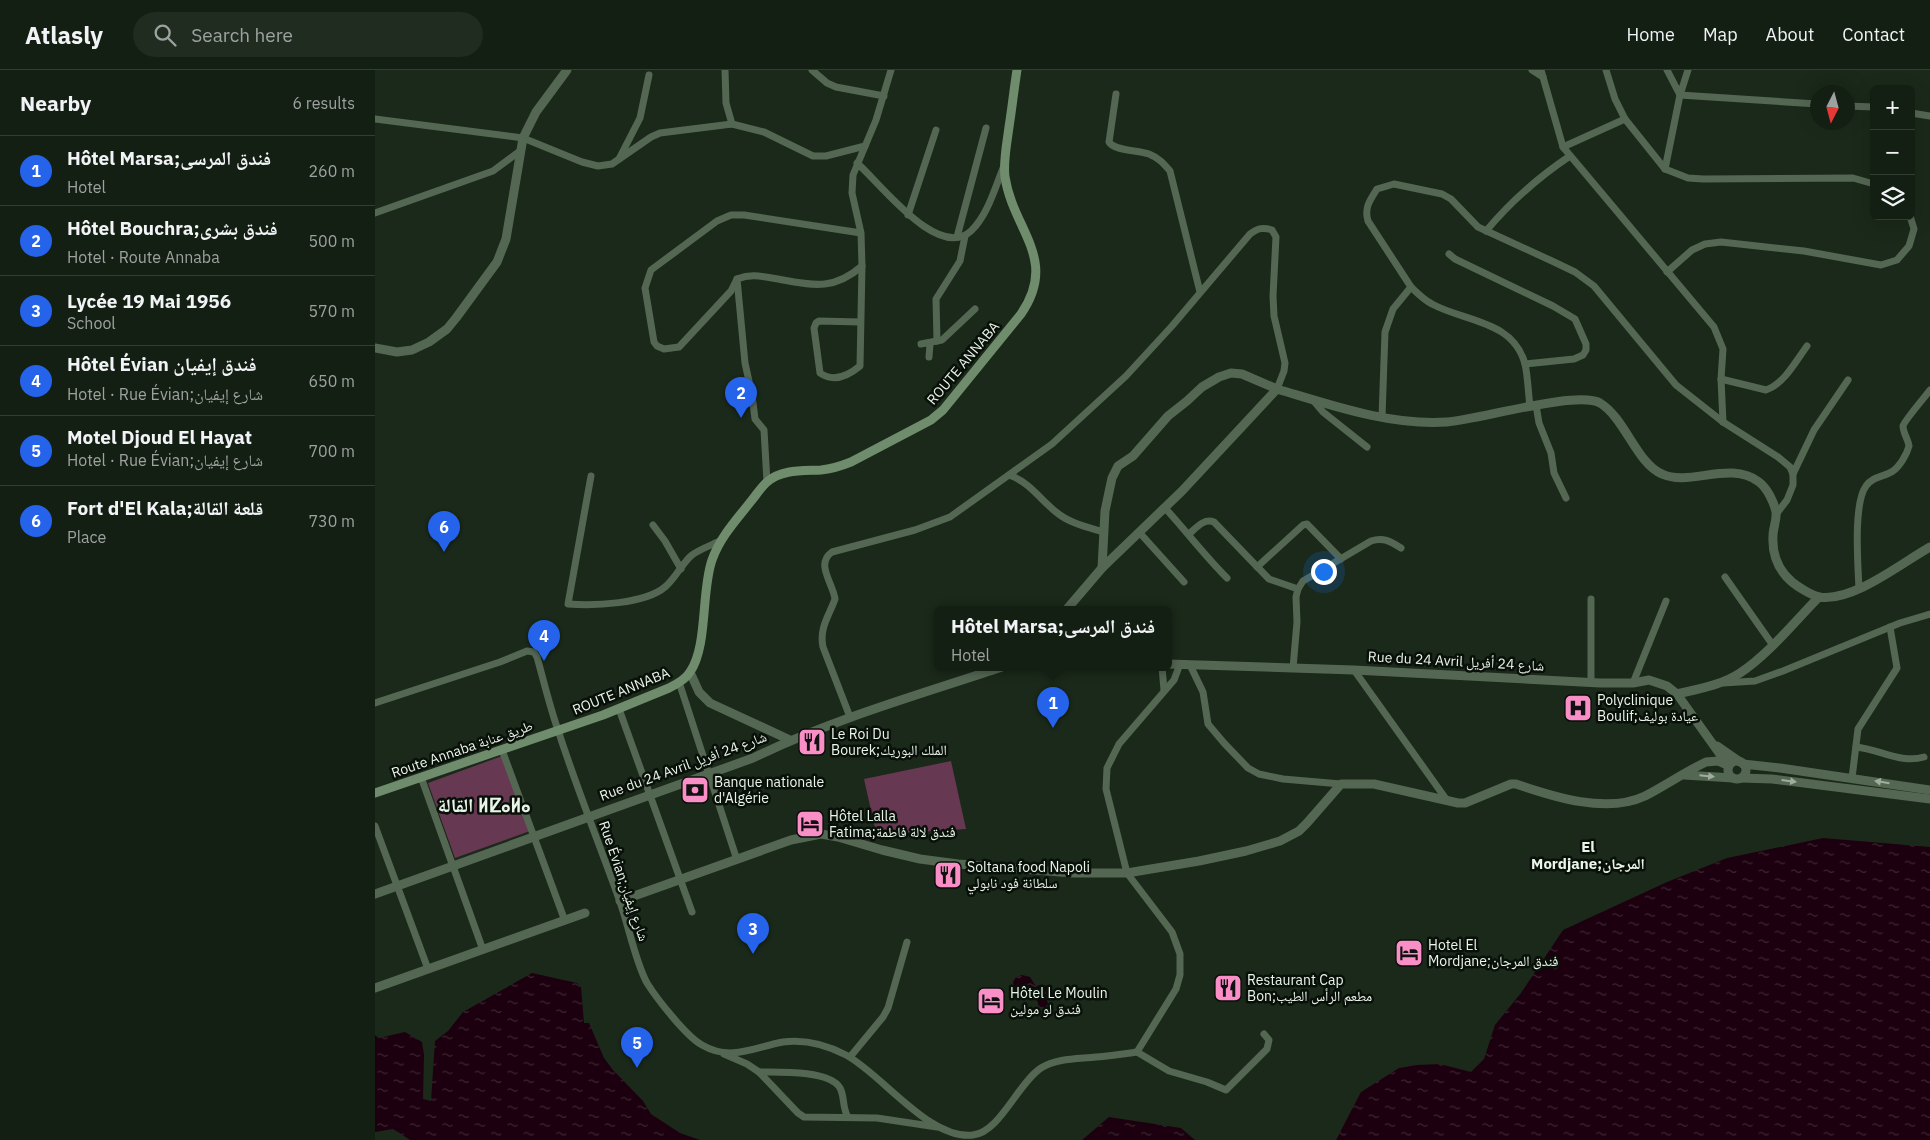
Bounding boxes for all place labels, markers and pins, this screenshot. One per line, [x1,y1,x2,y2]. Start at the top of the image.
pin: 2 [725,377,757,418]
pin: 6 [428,511,460,552]
pin: 4 [528,620,560,661]
pin: 1 [1037,687,1069,728]
place label: Polyclinique Boulif;عيادة بوليف [1597,691,1698,725]
hospital icon: Polyclinique Boulif;عيادة بوليف [1563,693,1593,723]
place label: Le Roi Du Bourek;الملك البوريك [831,725,947,759]
restaurant icon: Le Roi Du Bourek;الملك البوريك [797,727,827,757]
place label: Banque nationale d'Algérie [714,773,825,807]
bank icon: Banque nationale d'Algérie [680,775,710,805]
place label: Hôtel Lalla Fatima;فندق لالة فاطمة [829,807,956,841]
hotel icon: Hôtel Lalla Fatima;فندق لالة فاطمة [795,809,825,839]
place label: Soltana food Napoli سلطانة فود نابولي [967,858,1090,895]
restaurant icon: Soltana food Napoli سلطانة فود نابولي [933,860,963,890]
pin: 3 [737,913,769,954]
place label: Hotel El Mordjane;فندق المرجان [1428,936,1559,970]
hotel icon: Hotel El Mordjane;فندق المرجان [1394,938,1424,968]
place label: Restaurant Cap Bon;مطعم الرأس الطيب [1247,971,1372,1006]
restaurant icon: Restaurant Cap Bon;مطعم الرأس الطيب [1213,973,1243,1003]
place label: Hôtel Le Moulin فندق لو مولين [1010,984,1108,1018]
hotel icon: Hôtel Le Moulin فندق لو مولين [976,986,1006,1016]
pin: 5 [621,1027,653,1068]

